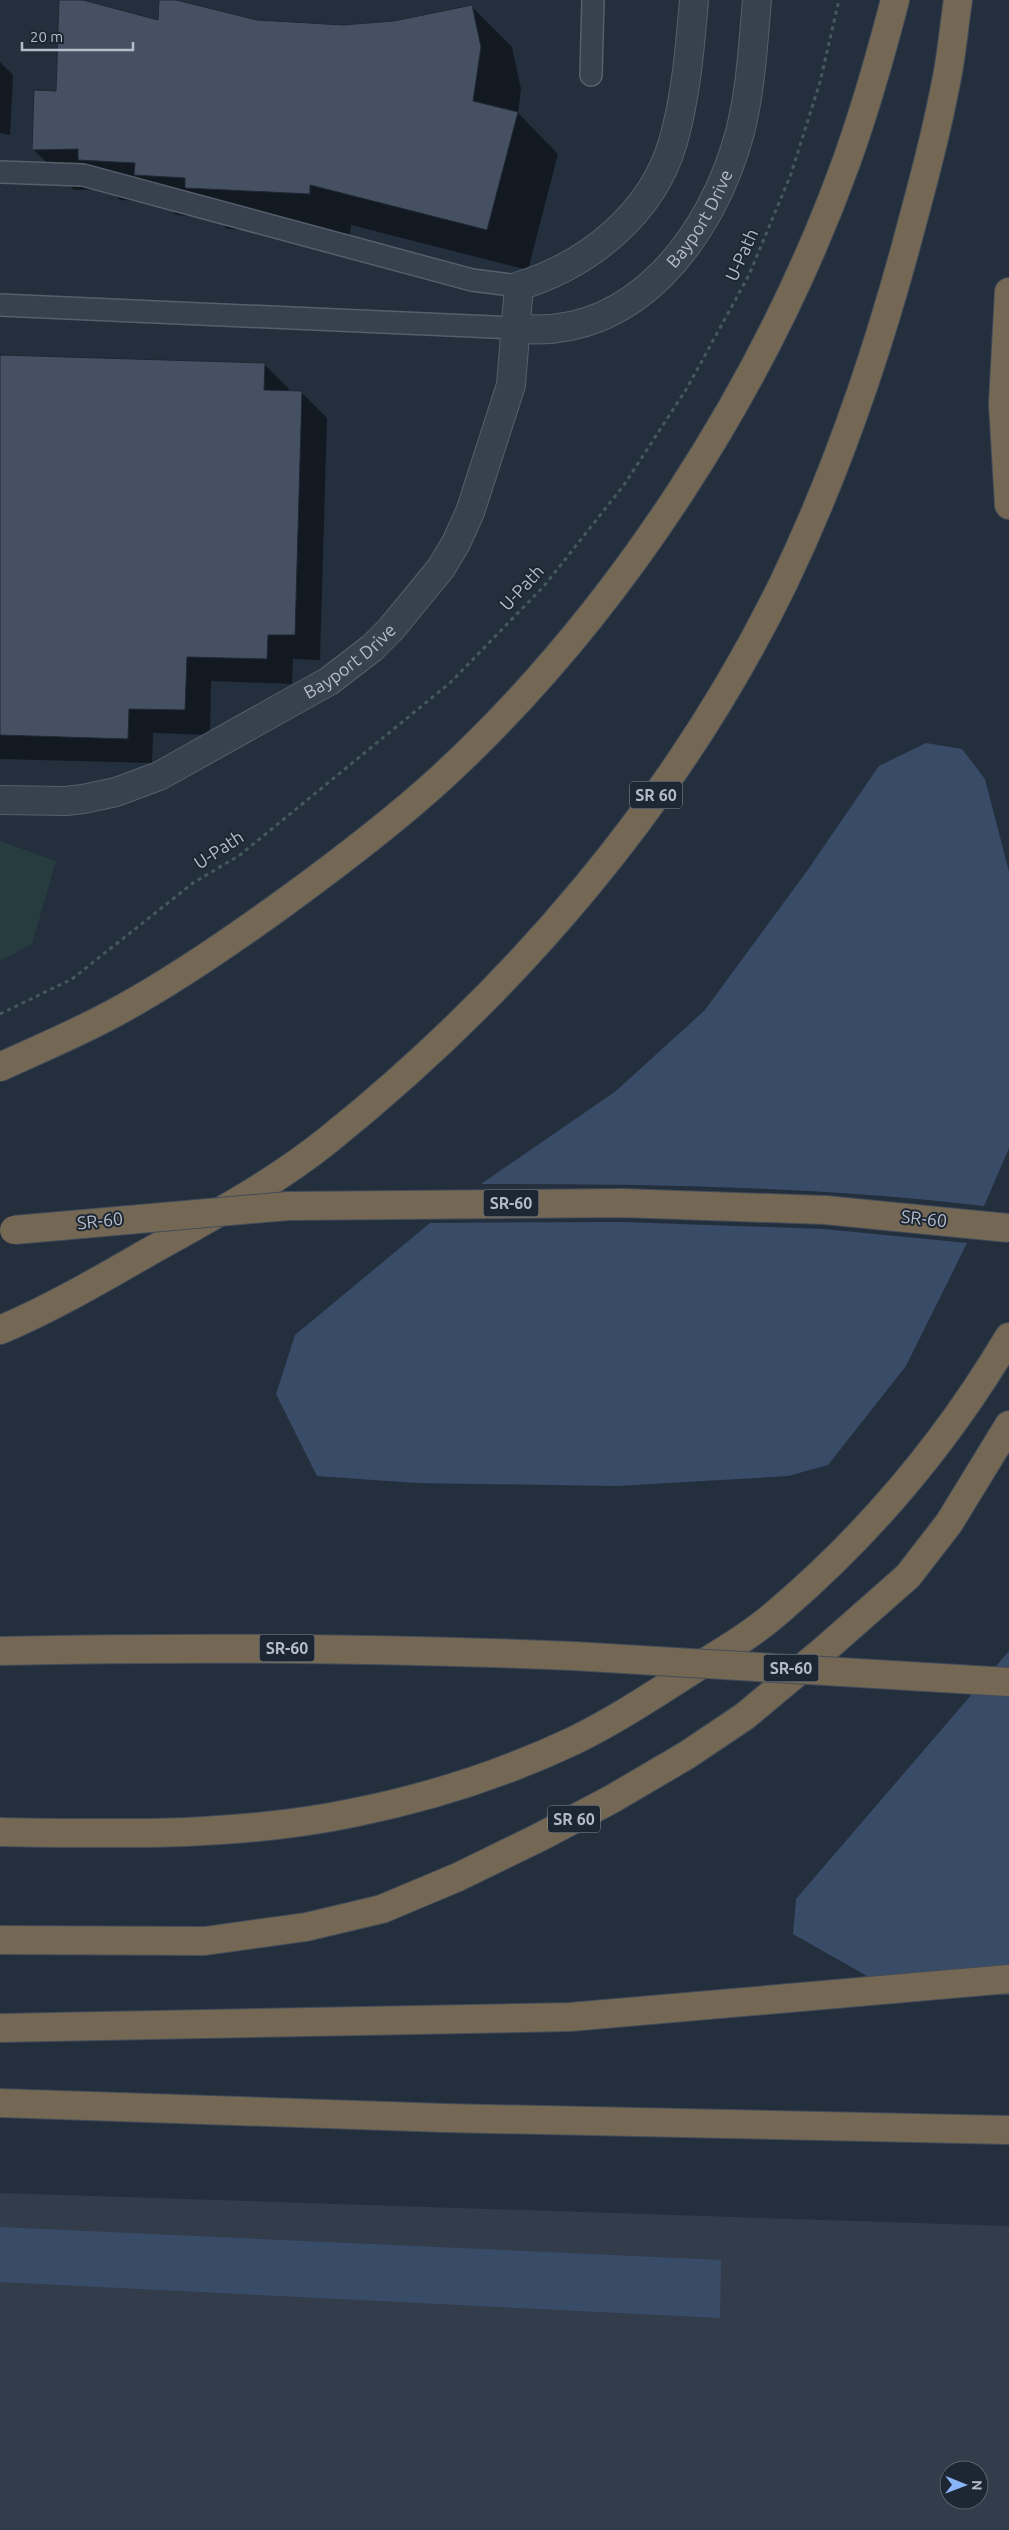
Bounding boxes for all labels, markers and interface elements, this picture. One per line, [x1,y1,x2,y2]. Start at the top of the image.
scale bar [22,20,134,52]
text: 20 m [30,28,63,45]
street label: Bayport Drive [662,167,736,271]
street label: U-Path [721,226,761,284]
street label: U-Path [495,560,547,614]
street label: Bayport Drive [300,619,399,702]
road number: SR 60 [630,782,682,808]
street label: U-Path [190,826,247,872]
road number: SR-60 [484,1190,538,1216]
street label: SR-60 [900,1206,948,1230]
street label: SR-60 [76,1208,124,1232]
road number: SR-60 [260,1635,314,1662]
road number: SR-60 [764,1655,818,1682]
road number: SR 60 [548,1806,600,1832]
north arrow [939,2460,989,2510]
text: N [969,2480,985,2491]

